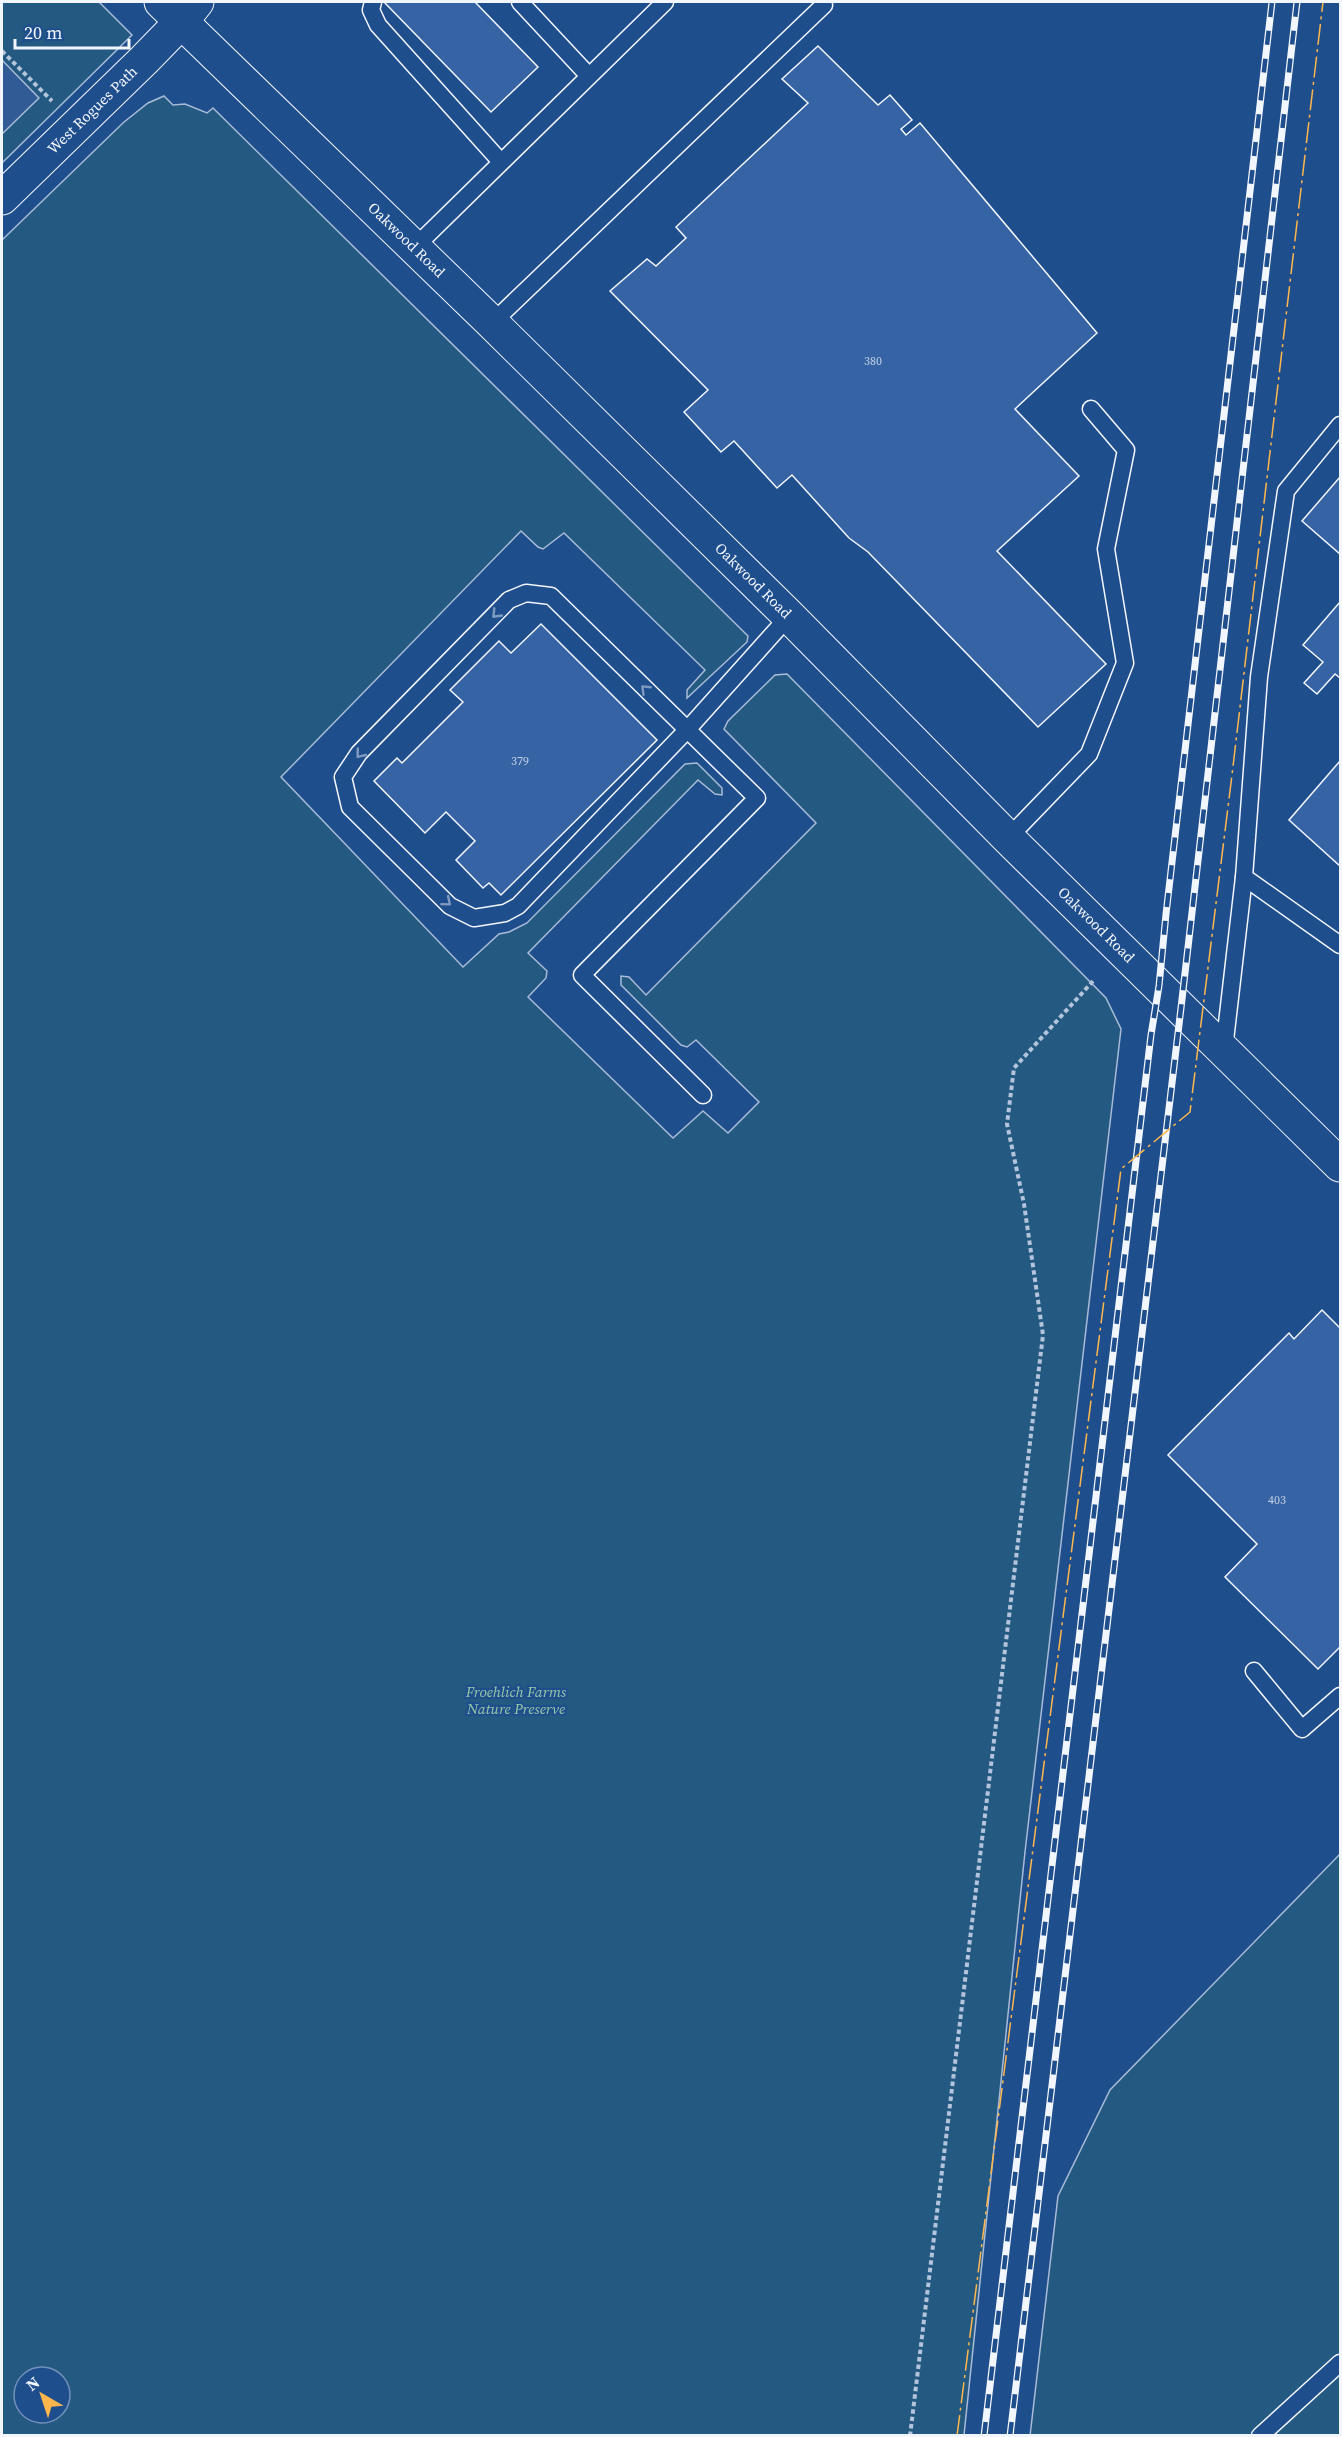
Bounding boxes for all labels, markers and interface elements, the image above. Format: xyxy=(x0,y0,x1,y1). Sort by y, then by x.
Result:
scale bar xyxy=(15,12,129,50)
text: 20 m xyxy=(24,20,62,45)
street label: West Rogues Path xyxy=(42,61,142,159)
street label: Oakwood Road xyxy=(364,197,450,282)
house number: 380 xyxy=(864,353,882,369)
street label: Oakwood Road xyxy=(711,538,797,623)
one-way arrow xyxy=(492,606,503,617)
one-way arrow xyxy=(642,685,652,696)
one-way arrow xyxy=(357,747,368,758)
house number: 379 xyxy=(511,753,529,769)
street label: Oakwood Road xyxy=(1054,882,1140,968)
one-way arrow xyxy=(440,895,451,906)
house number: 403 xyxy=(1268,1492,1286,1508)
park label: Froehlich Farms Nature Preserve xyxy=(465,1681,567,1719)
north arrow xyxy=(12,2365,72,2425)
text: N xyxy=(21,2371,44,2396)

